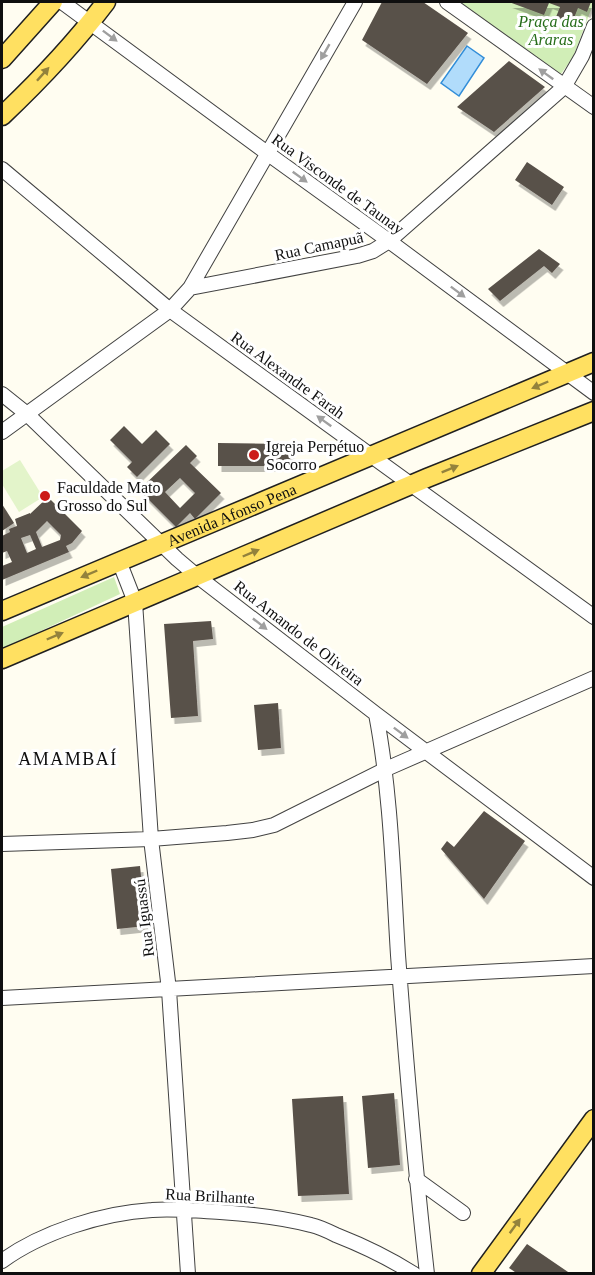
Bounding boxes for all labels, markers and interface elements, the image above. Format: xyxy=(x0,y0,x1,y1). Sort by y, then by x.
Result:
park label: Praça das Araras xyxy=(517,13,584,48)
one-way arrow xyxy=(102,29,117,41)
one-way arrow xyxy=(320,44,331,60)
one-way arrow xyxy=(36,67,50,82)
one-way arrow xyxy=(538,68,553,80)
street label: Rua Visconde de Taunay xyxy=(268,131,407,238)
one-way arrow xyxy=(292,171,308,183)
street label: Rua Camapuã xyxy=(273,228,365,265)
one-way arrow xyxy=(449,286,465,298)
street label: Rua Alexandre Farah xyxy=(228,328,348,422)
one-way arrow xyxy=(530,380,548,390)
one-way arrow xyxy=(316,415,332,427)
place label: Igreja Perpétuo Socorro xyxy=(266,438,364,473)
marker: Igreja Perpétuo Socorro xyxy=(247,448,261,462)
one-way arrow xyxy=(442,464,460,474)
place label: Faculdade Mato Grosso do Sul xyxy=(57,479,161,514)
street label: Avenida Afonso Pena xyxy=(164,480,299,549)
marker: Faculdade Mato Grosso do Sul xyxy=(38,489,52,503)
one-way arrow xyxy=(243,548,261,558)
one-way arrow xyxy=(80,570,98,579)
street label: Rua Amando de Oliveira xyxy=(231,577,367,689)
one-way arrow xyxy=(253,618,268,630)
one-way arrow xyxy=(47,631,65,641)
one-way arrow xyxy=(392,727,408,739)
district label: AMAMBAÍ xyxy=(18,748,118,769)
street label: Rua Iguassú xyxy=(131,878,158,958)
street label: Rua Brilhante xyxy=(165,1185,255,1207)
one-way arrow xyxy=(509,1219,521,1235)

